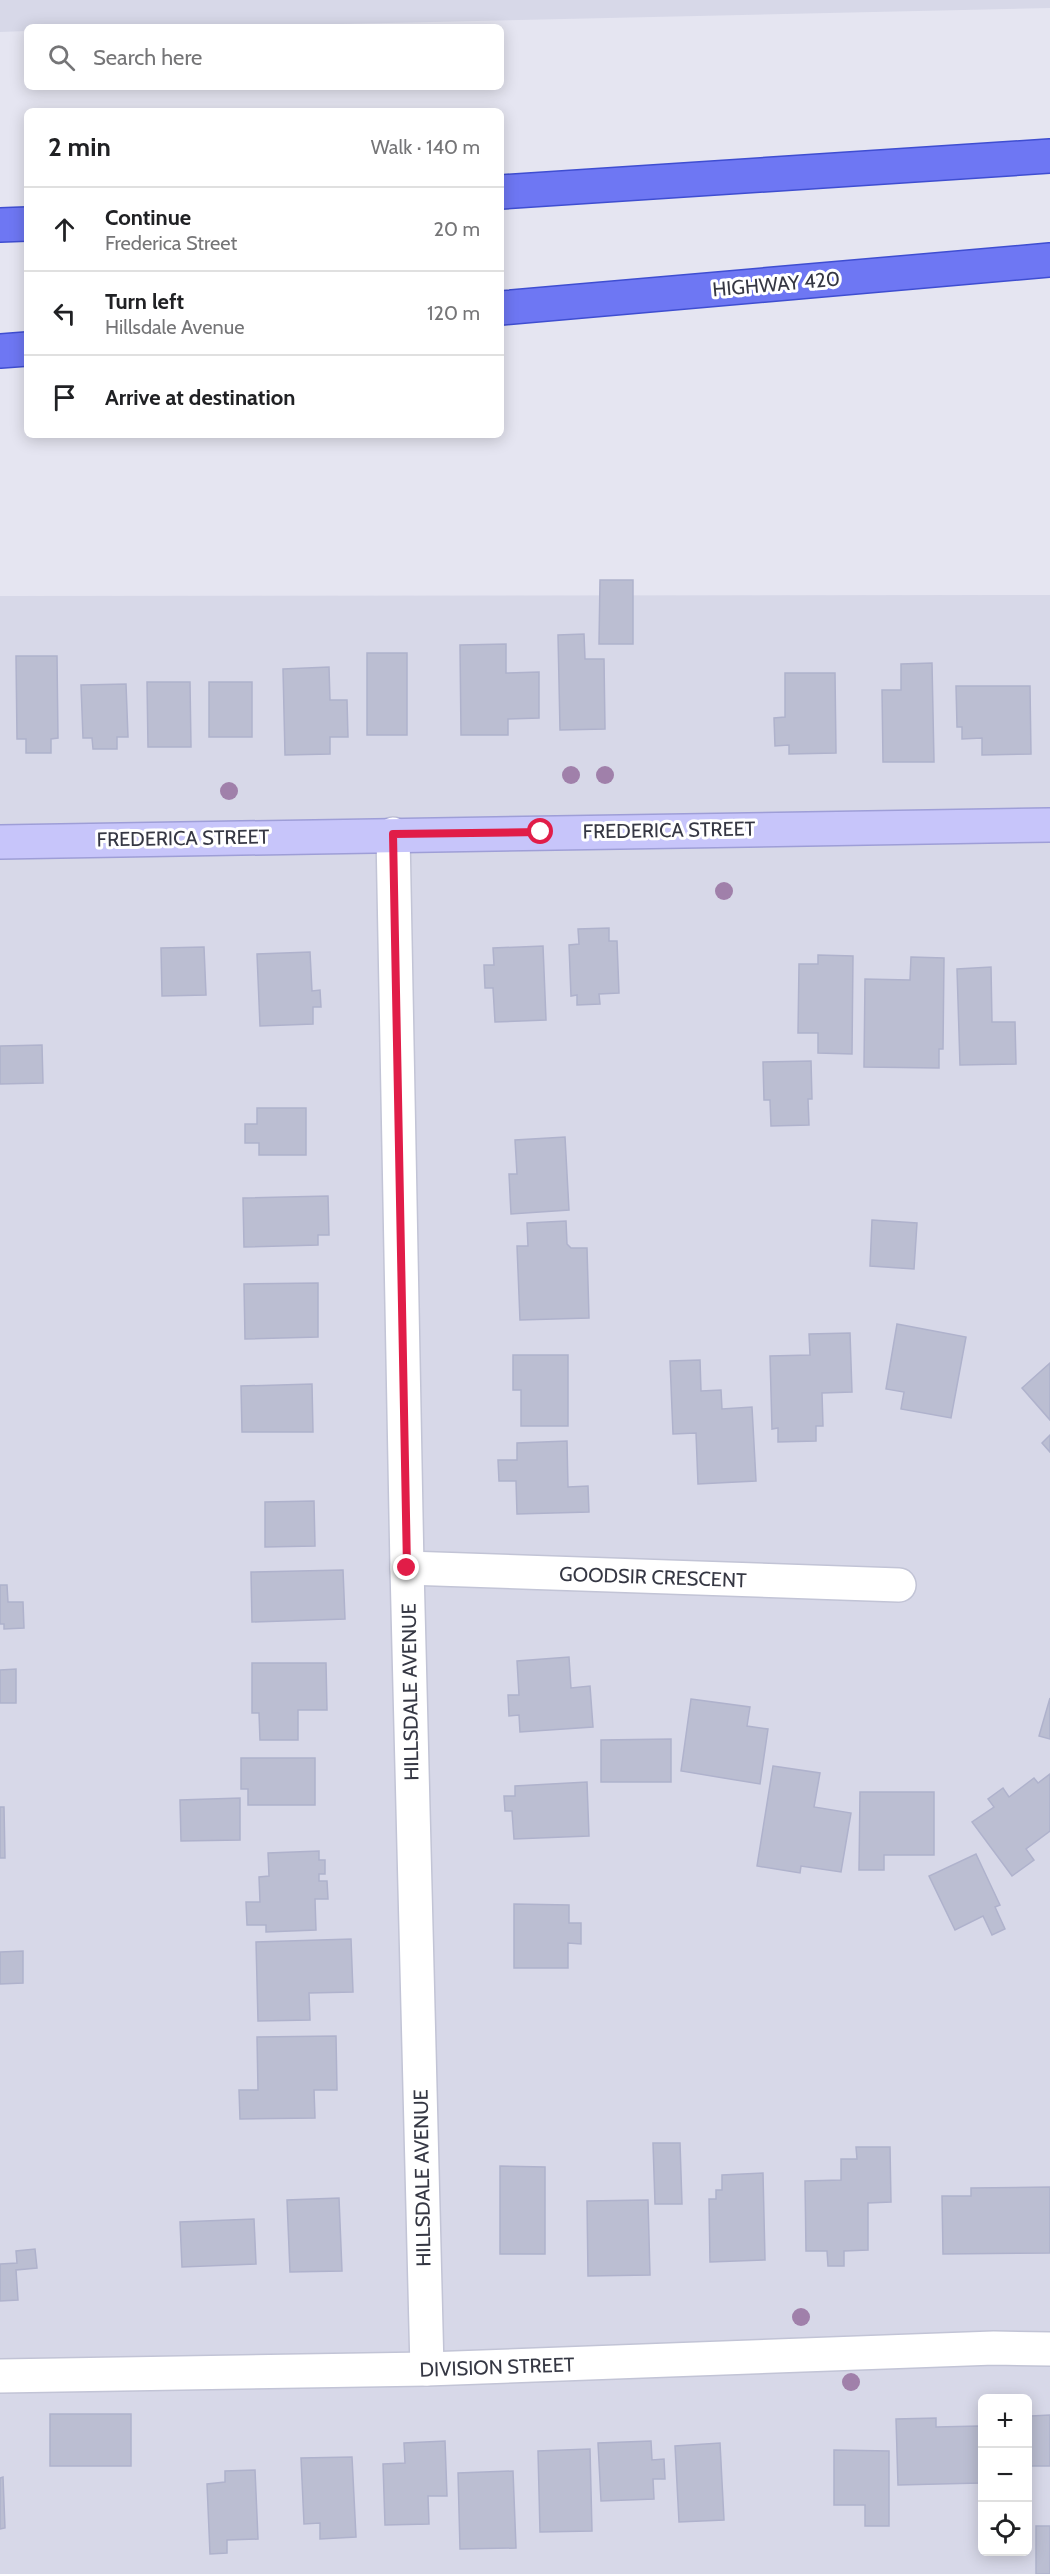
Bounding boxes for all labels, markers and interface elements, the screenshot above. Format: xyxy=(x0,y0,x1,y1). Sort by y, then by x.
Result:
search box xyxy=(24,24,504,90)
icon: search xyxy=(45,41,78,74)
text: Search here xyxy=(93,44,202,71)
text: 2 min xyxy=(48,131,111,163)
text: Walk · 140 m xyxy=(371,135,480,159)
text: Continue xyxy=(105,204,191,231)
icon: ahead xyxy=(48,213,81,246)
text: 20 m xyxy=(434,217,480,241)
text: Frederica Street xyxy=(105,231,237,255)
street label: HIGHWAY 420 xyxy=(711,266,841,302)
text: Turn left xyxy=(105,288,184,315)
icon: left xyxy=(48,297,81,330)
text: 120 m xyxy=(427,301,480,325)
text: Hillsdale Avenue xyxy=(105,315,244,339)
icon: arrive xyxy=(48,381,81,414)
text: Arrive at destination xyxy=(105,384,295,411)
street label: FREDERICA STREET xyxy=(582,816,756,844)
route start xyxy=(527,818,553,844)
street label: FREDERICA STREET xyxy=(96,824,270,852)
route end xyxy=(393,1554,419,1580)
street label: GOODSIR CRESCENT xyxy=(559,1562,747,1592)
street label: HILLSDALE AVENUE xyxy=(396,1603,424,1781)
street label: HILLSDALE AVENUE xyxy=(408,2089,436,2267)
street label: DIVISION STREET xyxy=(419,2352,575,2382)
map controls xyxy=(978,2394,1032,2556)
button: + xyxy=(978,2394,1032,2448)
button: − xyxy=(978,2448,1032,2502)
button: locate xyxy=(978,2502,1032,2556)

